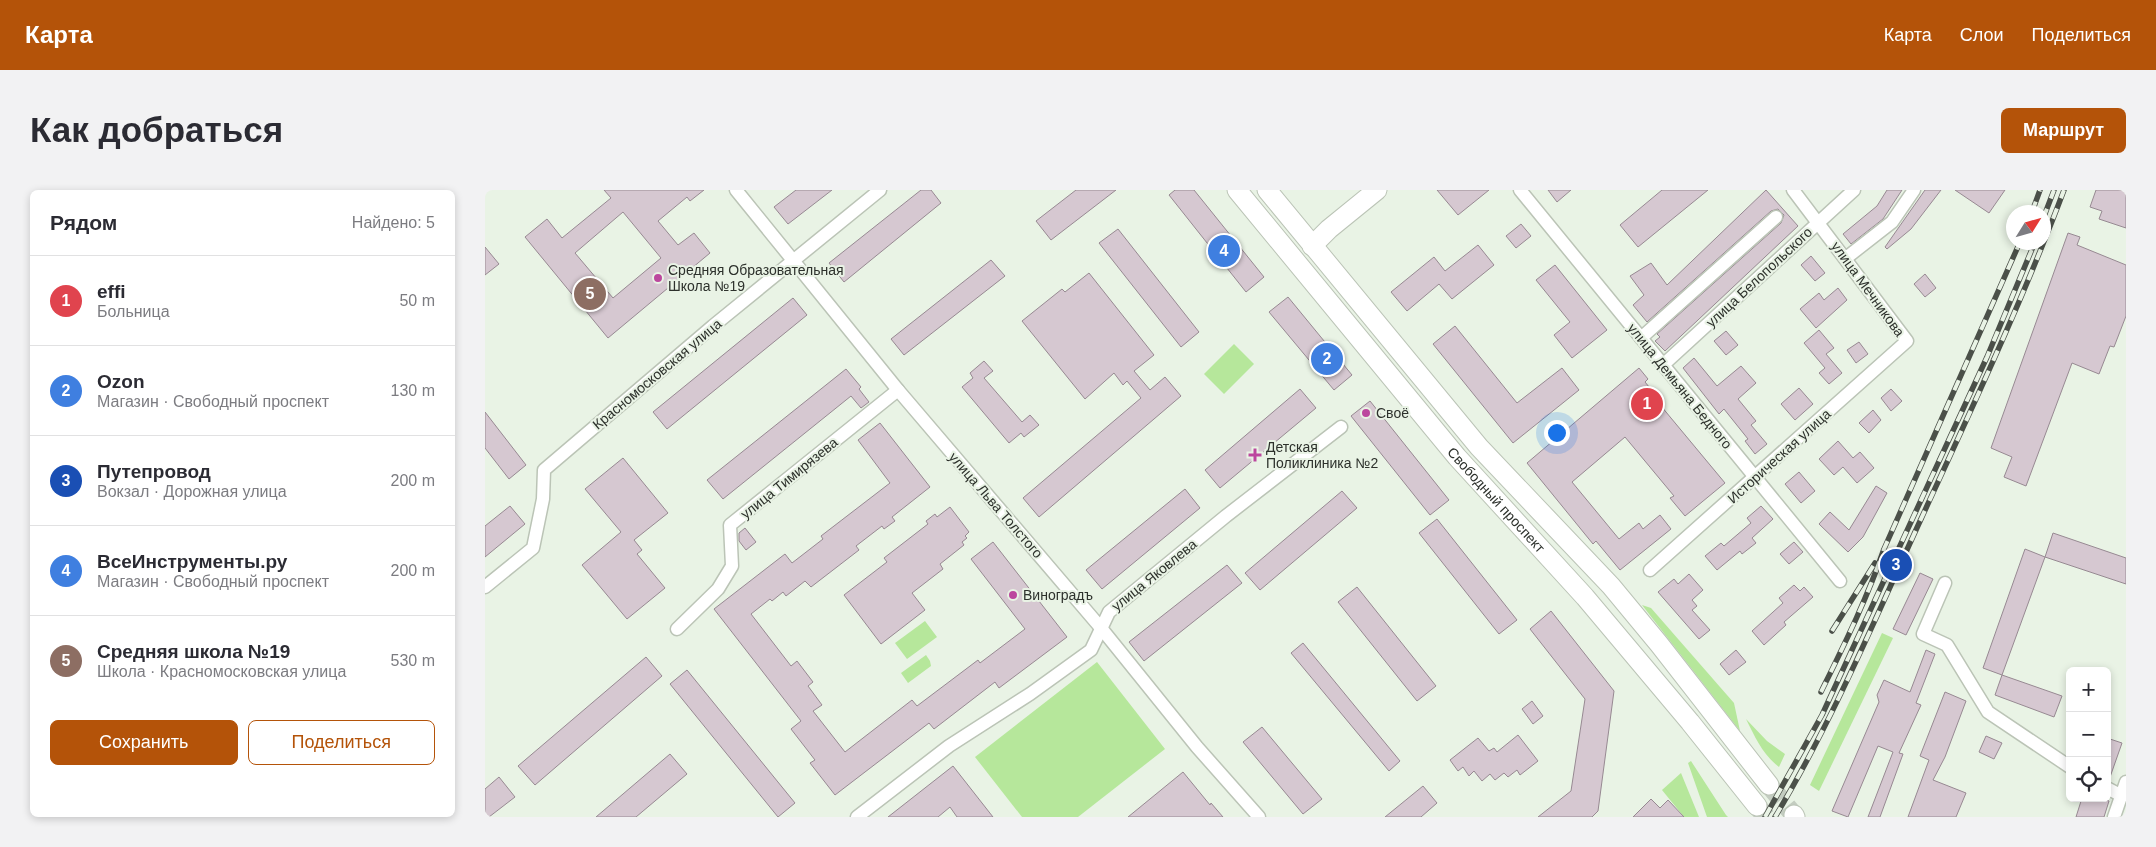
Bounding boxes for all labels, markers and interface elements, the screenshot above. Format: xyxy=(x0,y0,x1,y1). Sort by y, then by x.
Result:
text: Карта xyxy=(25,21,93,48)
text: Карта xyxy=(1884,25,1932,45)
text: Слои xyxy=(1960,25,2004,45)
text: Поделиться xyxy=(2032,25,2131,45)
button: Маршрут xyxy=(2001,108,2126,153)
text: Как добраться xyxy=(30,110,283,149)
north arrow xyxy=(2006,205,2051,250)
text: Рядом xyxy=(50,211,117,234)
text: Найдено: 5 xyxy=(352,214,435,231)
street label: улица Белопольского xyxy=(1703,224,1815,330)
pin: 4 xyxy=(1208,232,1240,270)
street label: улица Мечникова xyxy=(1828,238,1908,340)
place label: Средняя Образовательная Школа №19 xyxy=(668,262,844,294)
marker: Средняя Образовательная Школа №19 xyxy=(652,272,664,284)
pin: 5 xyxy=(574,275,606,313)
text: effi xyxy=(97,281,126,302)
text: 1 xyxy=(62,292,70,309)
text: 50 m xyxy=(399,292,435,309)
text: Больница xyxy=(97,303,170,320)
street label: Красномосковская улица xyxy=(589,315,725,433)
street label: улица Демьяна Бедного xyxy=(1625,320,1736,452)
pin: 2 xyxy=(1311,340,1343,378)
text: Ozon xyxy=(97,371,145,392)
text: 2 xyxy=(62,382,70,399)
text: 130 m xyxy=(391,382,435,399)
pin: 1 xyxy=(1631,385,1663,423)
text: Магазин · Свободный проспект xyxy=(97,393,329,410)
place label: Своё xyxy=(1376,405,1409,421)
street label: Историческая улица xyxy=(1724,405,1834,506)
marker: Своё xyxy=(1360,407,1372,419)
your location xyxy=(1544,420,1570,446)
street label: улица Тимирязева xyxy=(737,434,841,522)
place label: Детская Поликлиника №2 xyxy=(1266,439,1378,471)
street label: Свободный проспект xyxy=(1444,444,1549,556)
marker: Детская Поликлиника №2 xyxy=(1248,448,1262,462)
street label: улица Льва Толстого xyxy=(946,449,1046,561)
text: Путепровод xyxy=(97,461,211,482)
text: 3 xyxy=(62,472,70,489)
text: 200 m xyxy=(391,472,435,489)
text: Вокзал · Дорожная улица xyxy=(97,483,287,500)
street label: улица Яковлева xyxy=(1108,536,1200,614)
pin: 3 xyxy=(1880,546,1912,584)
text: ВсеИнструменты.ру xyxy=(97,551,287,572)
text: 4 xyxy=(62,562,70,579)
text: 200 m xyxy=(391,562,435,579)
text: Магазин · Свободный проспект xyxy=(97,573,329,590)
place label: Виноградъ xyxy=(1023,587,1093,603)
marker: Виноградъ xyxy=(1007,589,1019,601)
text: Средняя школа №19 xyxy=(97,641,290,662)
text: 5 xyxy=(62,652,70,669)
text: 530 m xyxy=(391,652,435,669)
text: Школа · Красномосковская улица xyxy=(97,663,346,680)
map controls xyxy=(2066,667,2111,802)
button: + xyxy=(2066,667,2111,712)
button: − xyxy=(2066,712,2111,757)
button: Сохранить xyxy=(50,720,238,765)
button: Поделиться xyxy=(248,720,435,765)
button: locate xyxy=(2066,757,2111,802)

